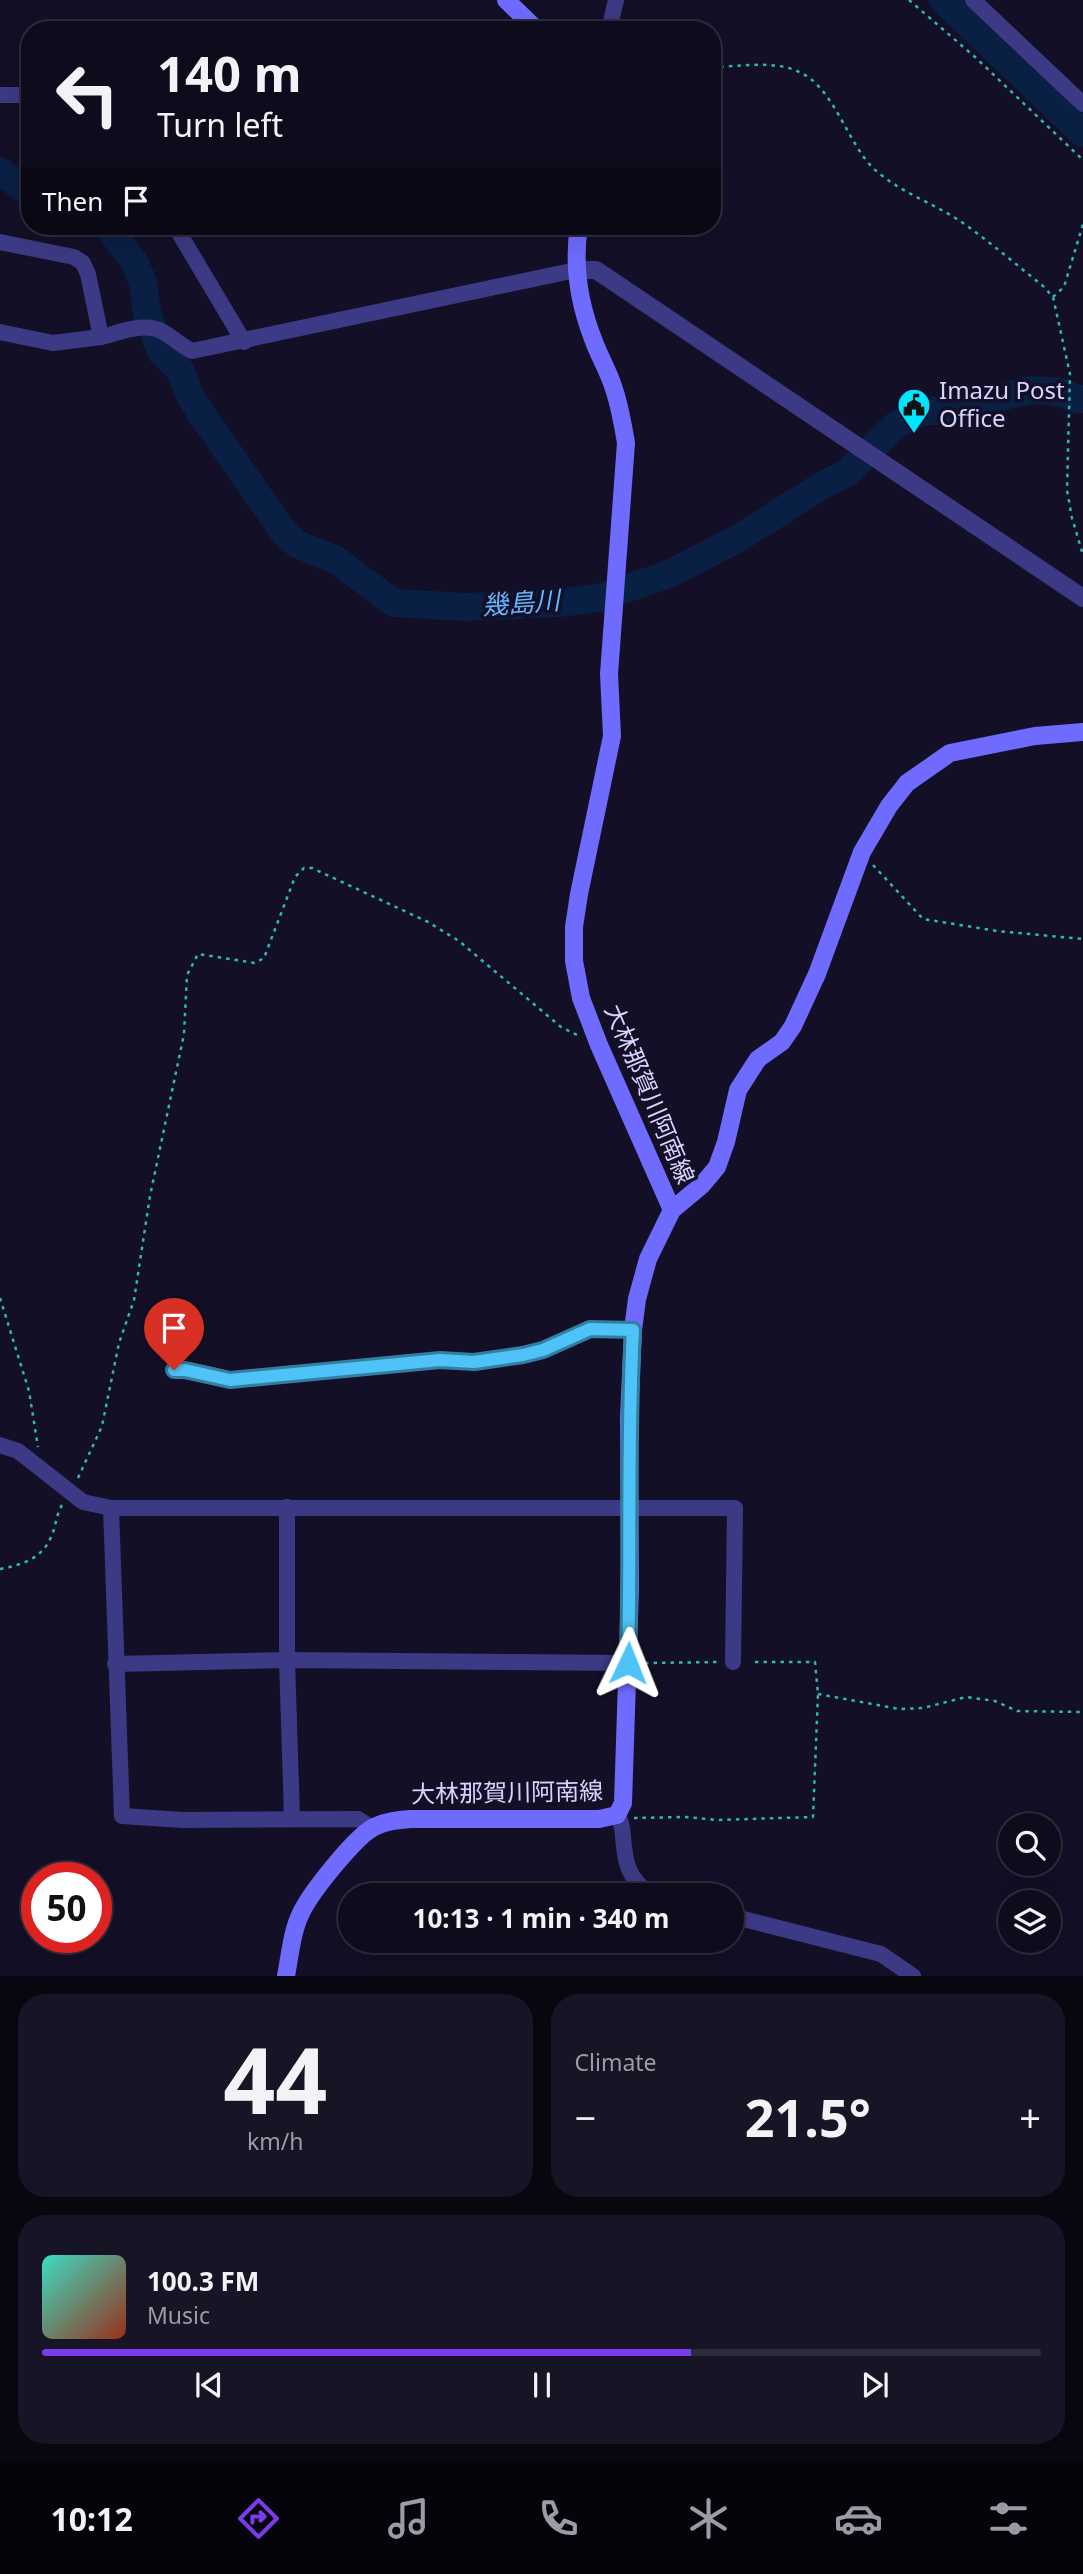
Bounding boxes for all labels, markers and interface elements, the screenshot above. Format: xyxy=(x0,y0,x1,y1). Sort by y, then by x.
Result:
text: 140 m xyxy=(157,40,302,106)
icon: left xyxy=(42,49,133,140)
text: Turn left xyxy=(157,103,283,146)
icon: arrive xyxy=(117,182,155,220)
text: Then xyxy=(42,183,103,219)
place label: Imazu Post Office xyxy=(939,373,1065,434)
public building icon: Imazu Post Office xyxy=(895,386,933,435)
water label: 幾島川 xyxy=(481,581,564,623)
street label: 大林那賀川阿南線 xyxy=(598,999,703,1188)
pin xyxy=(144,1298,204,1370)
icon: arrive xyxy=(155,1309,193,1347)
position arrow xyxy=(591,1626,665,1700)
street label: 大林那賀川阿南線 xyxy=(411,1773,603,1810)
map controls xyxy=(998,1813,1061,1953)
button: search xyxy=(998,1813,1061,1876)
speed limit sign: 50 xyxy=(21,1862,112,1953)
button: layers xyxy=(998,1890,1061,1953)
text: 10:13 · 1 min · 340 m xyxy=(413,1900,669,1936)
text: 44 xyxy=(223,2017,327,2141)
text: Climate xyxy=(575,2046,657,2078)
text: 21.5° xyxy=(745,2081,871,2152)
text: − xyxy=(575,2091,596,2143)
text: + xyxy=(1019,2091,1041,2143)
text: km/h xyxy=(247,2125,304,2157)
text: 100.3 FM xyxy=(147,2263,259,2299)
text: Music xyxy=(147,2299,210,2331)
icon: previous xyxy=(190,2366,228,2404)
icon: pause xyxy=(523,2366,561,2404)
icon: next xyxy=(856,2366,894,2404)
icon: directions xyxy=(234,2494,283,2543)
icon: music xyxy=(384,2494,433,2543)
icon: phone xyxy=(534,2494,583,2543)
icon: climate xyxy=(684,2494,733,2543)
icon: car xyxy=(834,2494,883,2543)
icon: filters xyxy=(984,2494,1033,2543)
text: 10:12 xyxy=(50,2497,133,2540)

